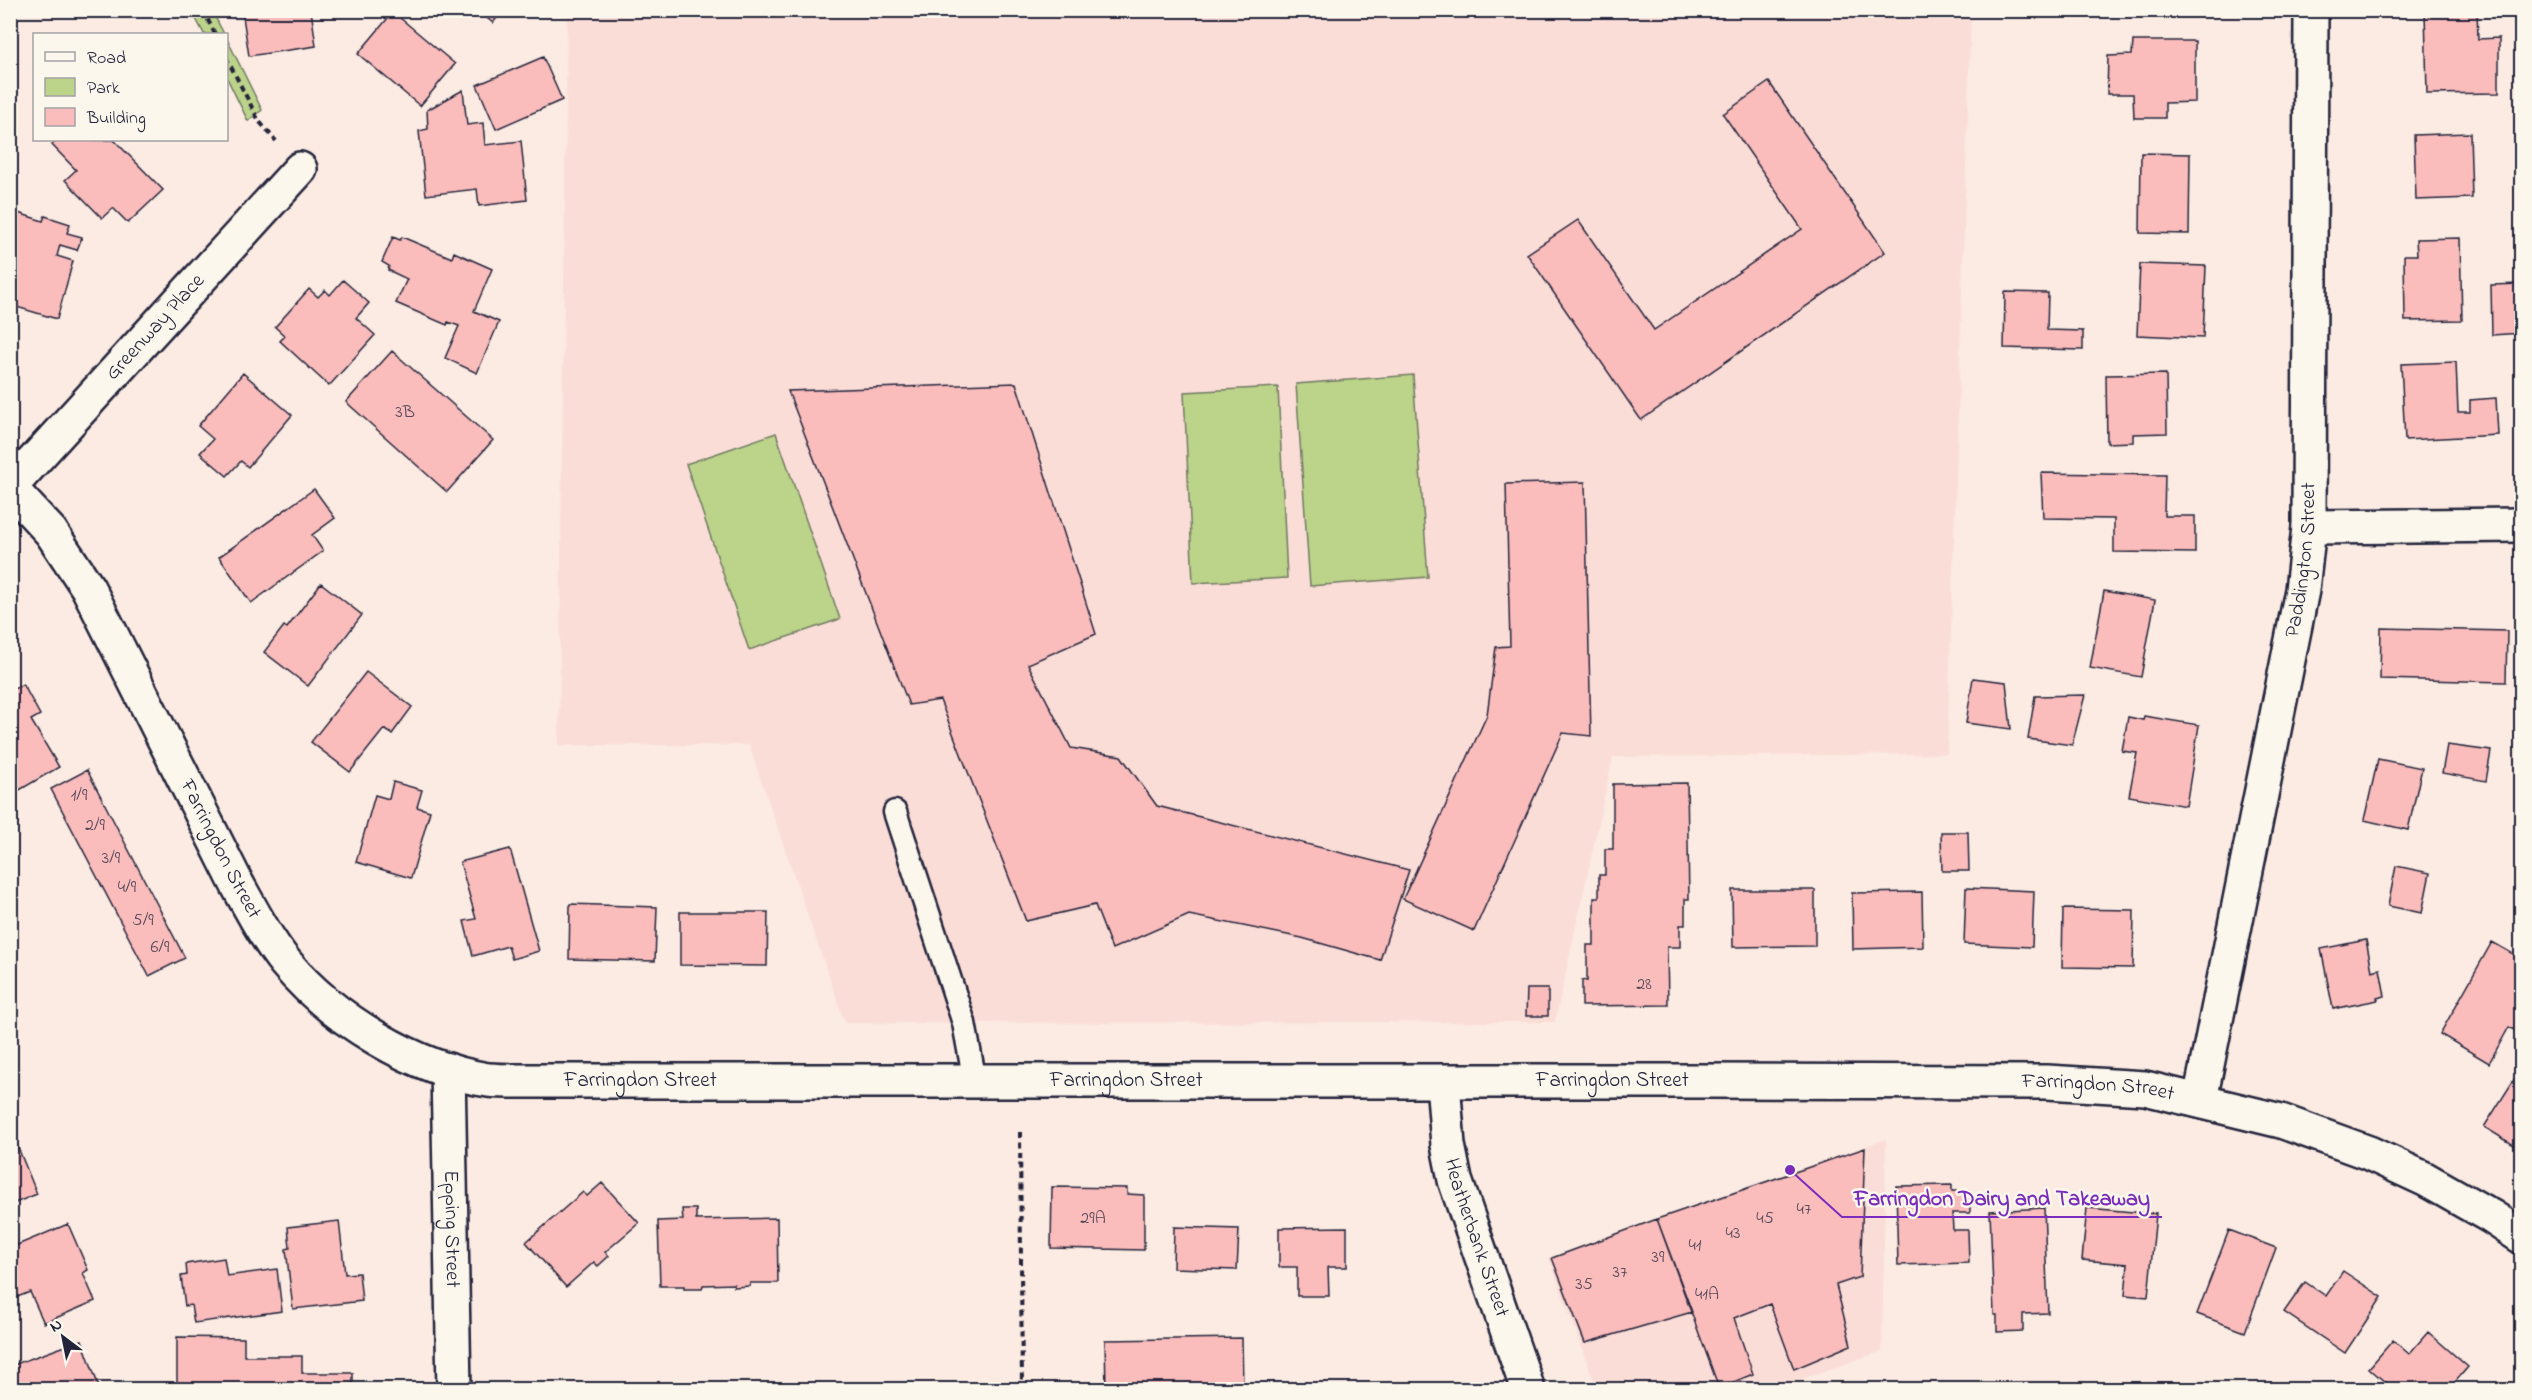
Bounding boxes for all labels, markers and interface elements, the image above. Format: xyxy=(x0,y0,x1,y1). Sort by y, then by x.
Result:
legend xyxy=(33,33,228,141)
text: Road xyxy=(87,46,126,72)
text: Park xyxy=(87,76,120,102)
text: Building xyxy=(86,106,146,133)
street label: Greenway Place xyxy=(99,267,213,388)
house number: 3B xyxy=(395,400,415,426)
street label: Paddington Street xyxy=(2278,482,2324,640)
street label: Farringdon Street xyxy=(171,774,268,924)
house number: 1/9 xyxy=(71,783,88,809)
house number: 2/9 xyxy=(85,813,106,839)
house number: 3/9 xyxy=(102,846,121,872)
house number: 4/9 xyxy=(118,875,137,901)
house number: 5/9 xyxy=(132,908,154,934)
house number: 6/9 xyxy=(151,935,170,961)
house number: 28 xyxy=(1636,972,1652,998)
street label: Farringdon Street xyxy=(563,1066,717,1098)
street label: Farringdon Street xyxy=(1049,1066,1203,1098)
street label: Farringdon Street xyxy=(1535,1066,1689,1098)
street label: Farringdon Street xyxy=(2021,1067,2177,1110)
street label: Heatherbank Street xyxy=(1436,1156,1517,1321)
street label: Epping Street xyxy=(434,1170,467,1288)
callout: Farringdon Dairy and Takeaway xyxy=(1842,1177,2162,1217)
text: Farringdon Dairy and Takeaway xyxy=(1853,1184,2150,1217)
house number: 47 xyxy=(1797,1197,1812,1223)
house number: 29A xyxy=(1080,1206,1106,1232)
house number: 45 xyxy=(1756,1206,1774,1232)
house number: 43 xyxy=(1726,1221,1740,1247)
house number: 41 xyxy=(1688,1233,1702,1259)
house number: 39 xyxy=(1652,1245,1665,1271)
house number: 37 xyxy=(1613,1260,1628,1286)
house number: 35 xyxy=(1575,1272,1593,1298)
house number: 41A xyxy=(1695,1282,1719,1308)
north arrow xyxy=(33,1307,93,1367)
text: N xyxy=(45,1313,67,1339)

